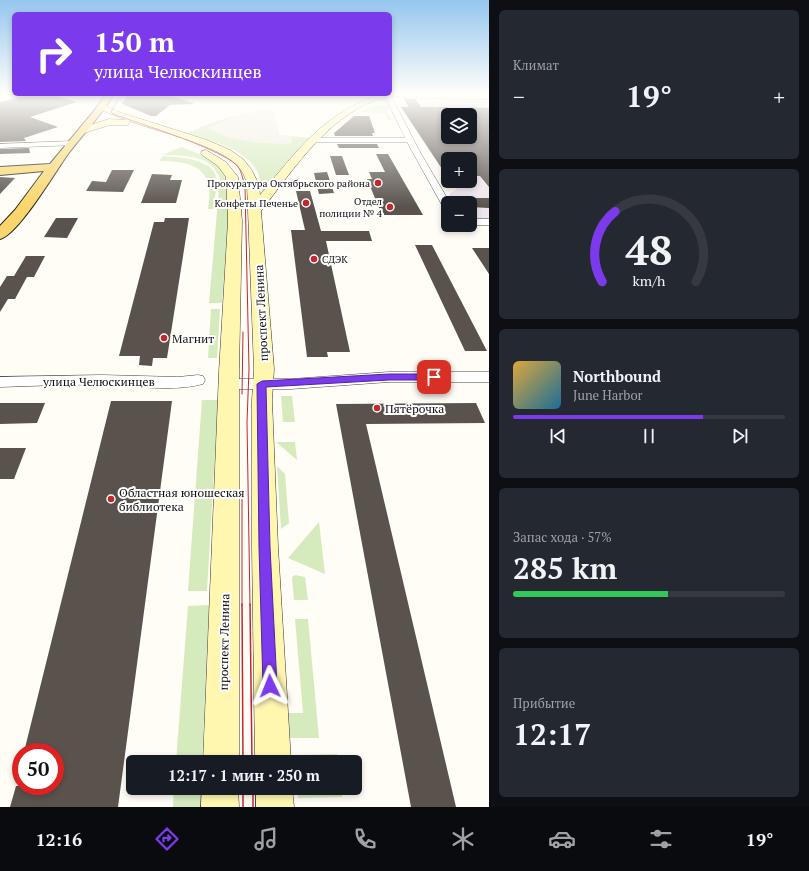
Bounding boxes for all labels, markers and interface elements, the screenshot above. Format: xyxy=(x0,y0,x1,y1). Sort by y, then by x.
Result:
text: 150 m xyxy=(94,23,175,60)
icon: right xyxy=(28,28,80,80)
text: Климат xyxy=(513,56,559,74)
text: улица Челюскинцев xyxy=(94,59,262,83)
text: 19° xyxy=(626,76,672,116)
text: − xyxy=(513,82,525,111)
text: + xyxy=(773,82,785,111)
map controls xyxy=(441,108,477,232)
button: layers xyxy=(441,108,477,144)
button: + xyxy=(441,152,477,188)
place label: Прокуратура Октябрьского района xyxy=(207,177,370,190)
marker: Прокуратура Октябрьского района xyxy=(373,178,383,188)
place label: Отдел полиции № 4 xyxy=(319,195,383,220)
button: − xyxy=(441,196,477,232)
place label: Конфеты Печенье xyxy=(214,197,298,210)
marker: Конфеты Печенье xyxy=(301,198,311,208)
marker: Отдел полиции № 4 xyxy=(385,202,395,212)
text: 48 xyxy=(625,222,673,277)
place label: СДЭК xyxy=(322,253,348,266)
marker: СДЭК xyxy=(309,254,319,264)
street label: проспект Ленина xyxy=(251,264,271,362)
text: km/h xyxy=(633,271,666,290)
place label: Магнит xyxy=(172,331,214,346)
marker: Магнит xyxy=(159,333,169,343)
pin xyxy=(417,360,451,394)
icon: arrive xyxy=(423,366,445,388)
text: Northbound xyxy=(573,366,661,386)
street label: улица Челюскинцев xyxy=(42,374,155,389)
text: June Harbor xyxy=(573,386,643,404)
place label: Пятёрочка xyxy=(385,401,444,416)
marker: Пятёрочка xyxy=(372,403,382,413)
icon: previous xyxy=(547,425,569,447)
icon: pause xyxy=(638,425,660,447)
icon: next xyxy=(729,425,751,447)
place label: Областная юношеская библиотека xyxy=(119,485,245,514)
marker: Областная юношеская библиотека xyxy=(106,494,116,504)
text: Запас хода · 57% xyxy=(513,528,612,546)
text: 285 km xyxy=(513,548,617,588)
street label: проспект Ленина xyxy=(216,594,232,690)
position arrow xyxy=(249,665,291,707)
text: Прибытие xyxy=(513,694,575,712)
text: 12:17 xyxy=(513,714,591,754)
speed limit sign: 50 xyxy=(12,743,64,795)
text: 12:17 · 1 мин · 250 m xyxy=(168,765,320,785)
icon: directions xyxy=(153,825,181,853)
icon: music xyxy=(252,825,280,853)
icon: phone xyxy=(351,825,379,853)
icon: climate xyxy=(449,825,477,853)
icon: car xyxy=(548,825,576,853)
icon: filters xyxy=(647,825,675,853)
text: 12:16 xyxy=(35,827,82,851)
text: 19° xyxy=(746,827,774,851)

